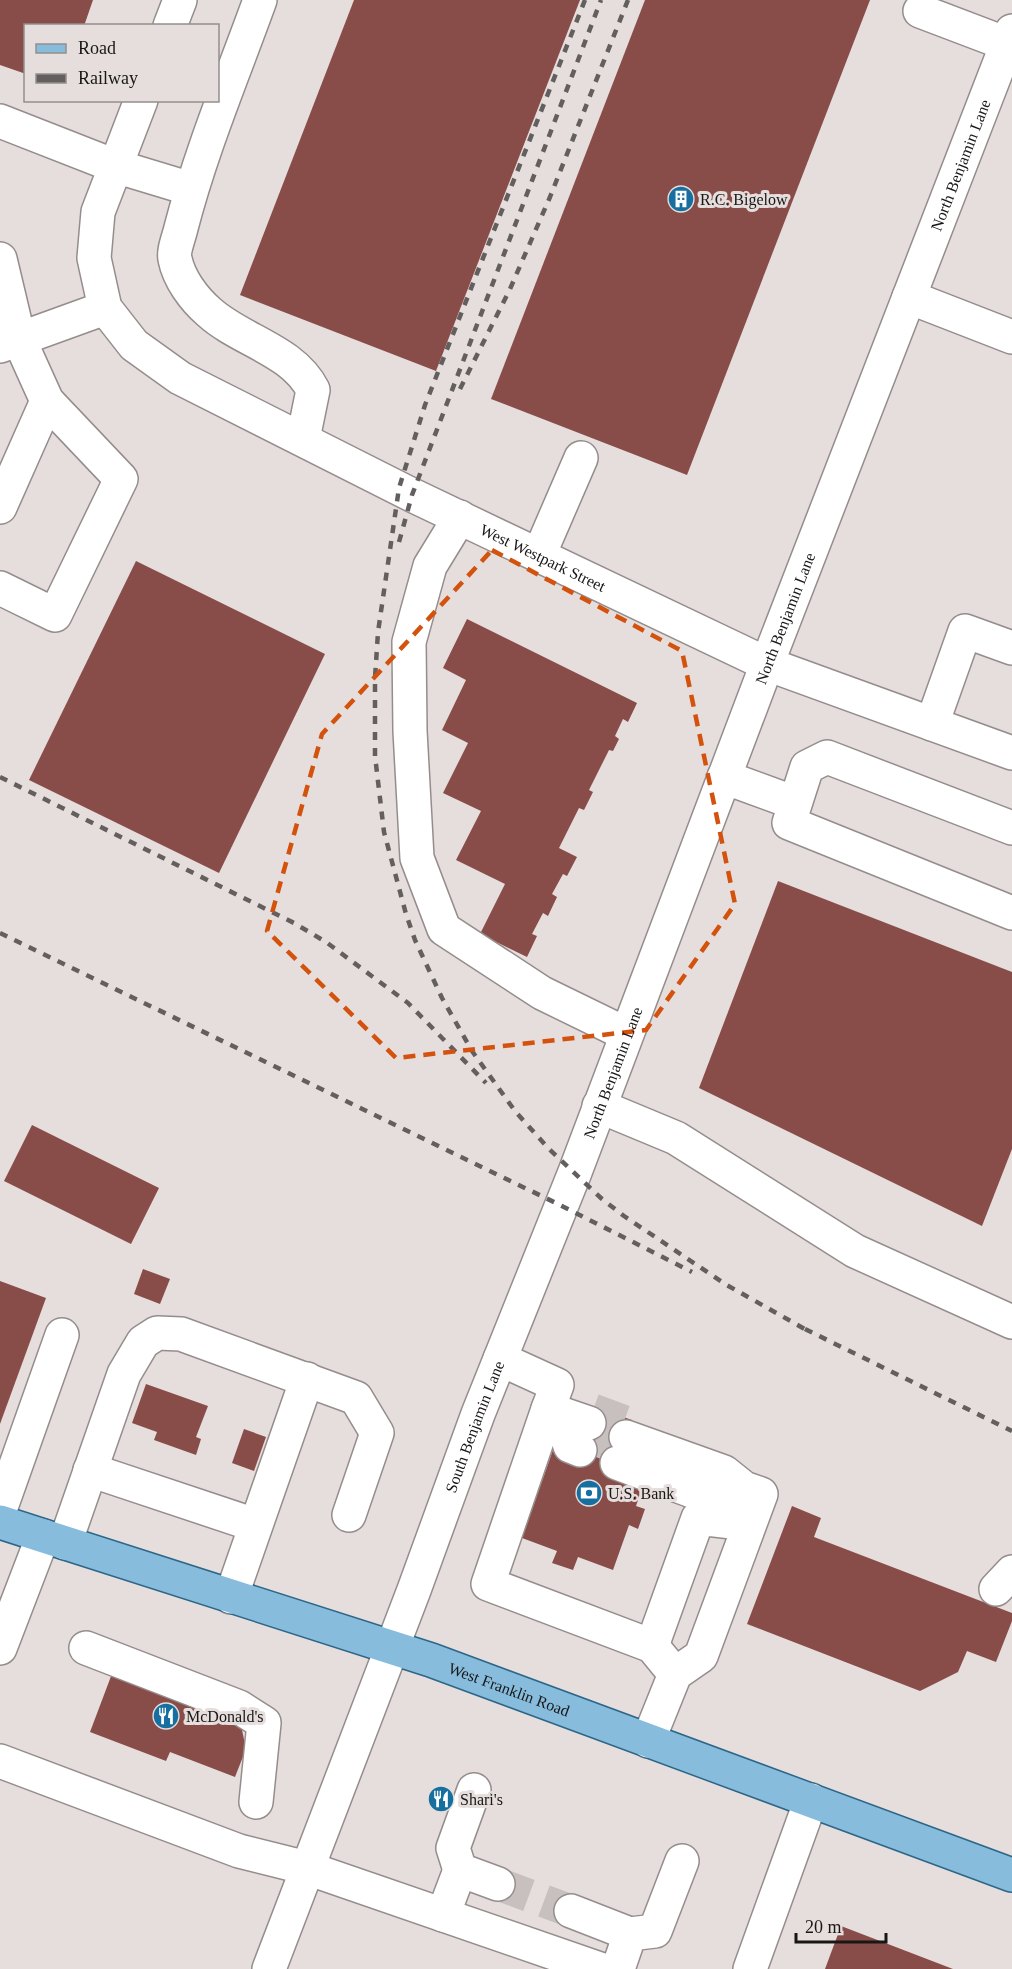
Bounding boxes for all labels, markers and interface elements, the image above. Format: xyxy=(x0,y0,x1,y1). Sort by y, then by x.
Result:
legend xyxy=(24,24,219,102)
text: Road xyxy=(78,38,116,58)
text: Railway xyxy=(78,68,138,88)
street label: North Benjamin Lane xyxy=(927,97,993,233)
building icon: R.C. Bigelow xyxy=(666,184,696,214)
place label: R.C. Bigelow xyxy=(700,191,788,209)
street label: West Westpark Street xyxy=(478,520,609,595)
street label: North Benjamin Lane xyxy=(752,550,818,686)
street label: North Benjamin Lane xyxy=(580,1004,645,1141)
street label: South Benjamin Lane xyxy=(442,1358,507,1495)
bank icon: U.S. Bank xyxy=(574,1478,604,1508)
place label: U.S. Bank xyxy=(608,1485,674,1502)
street label: West Franklin Road xyxy=(446,1659,572,1719)
restaurant icon: McDonald's xyxy=(151,1701,181,1731)
place label: McDonald's xyxy=(186,1708,264,1725)
restaurant icon: Shari's xyxy=(426,1784,456,1814)
place label: Shari's xyxy=(460,1791,503,1808)
scale bar xyxy=(796,1906,886,1944)
text: 20 m xyxy=(805,1917,842,1937)

